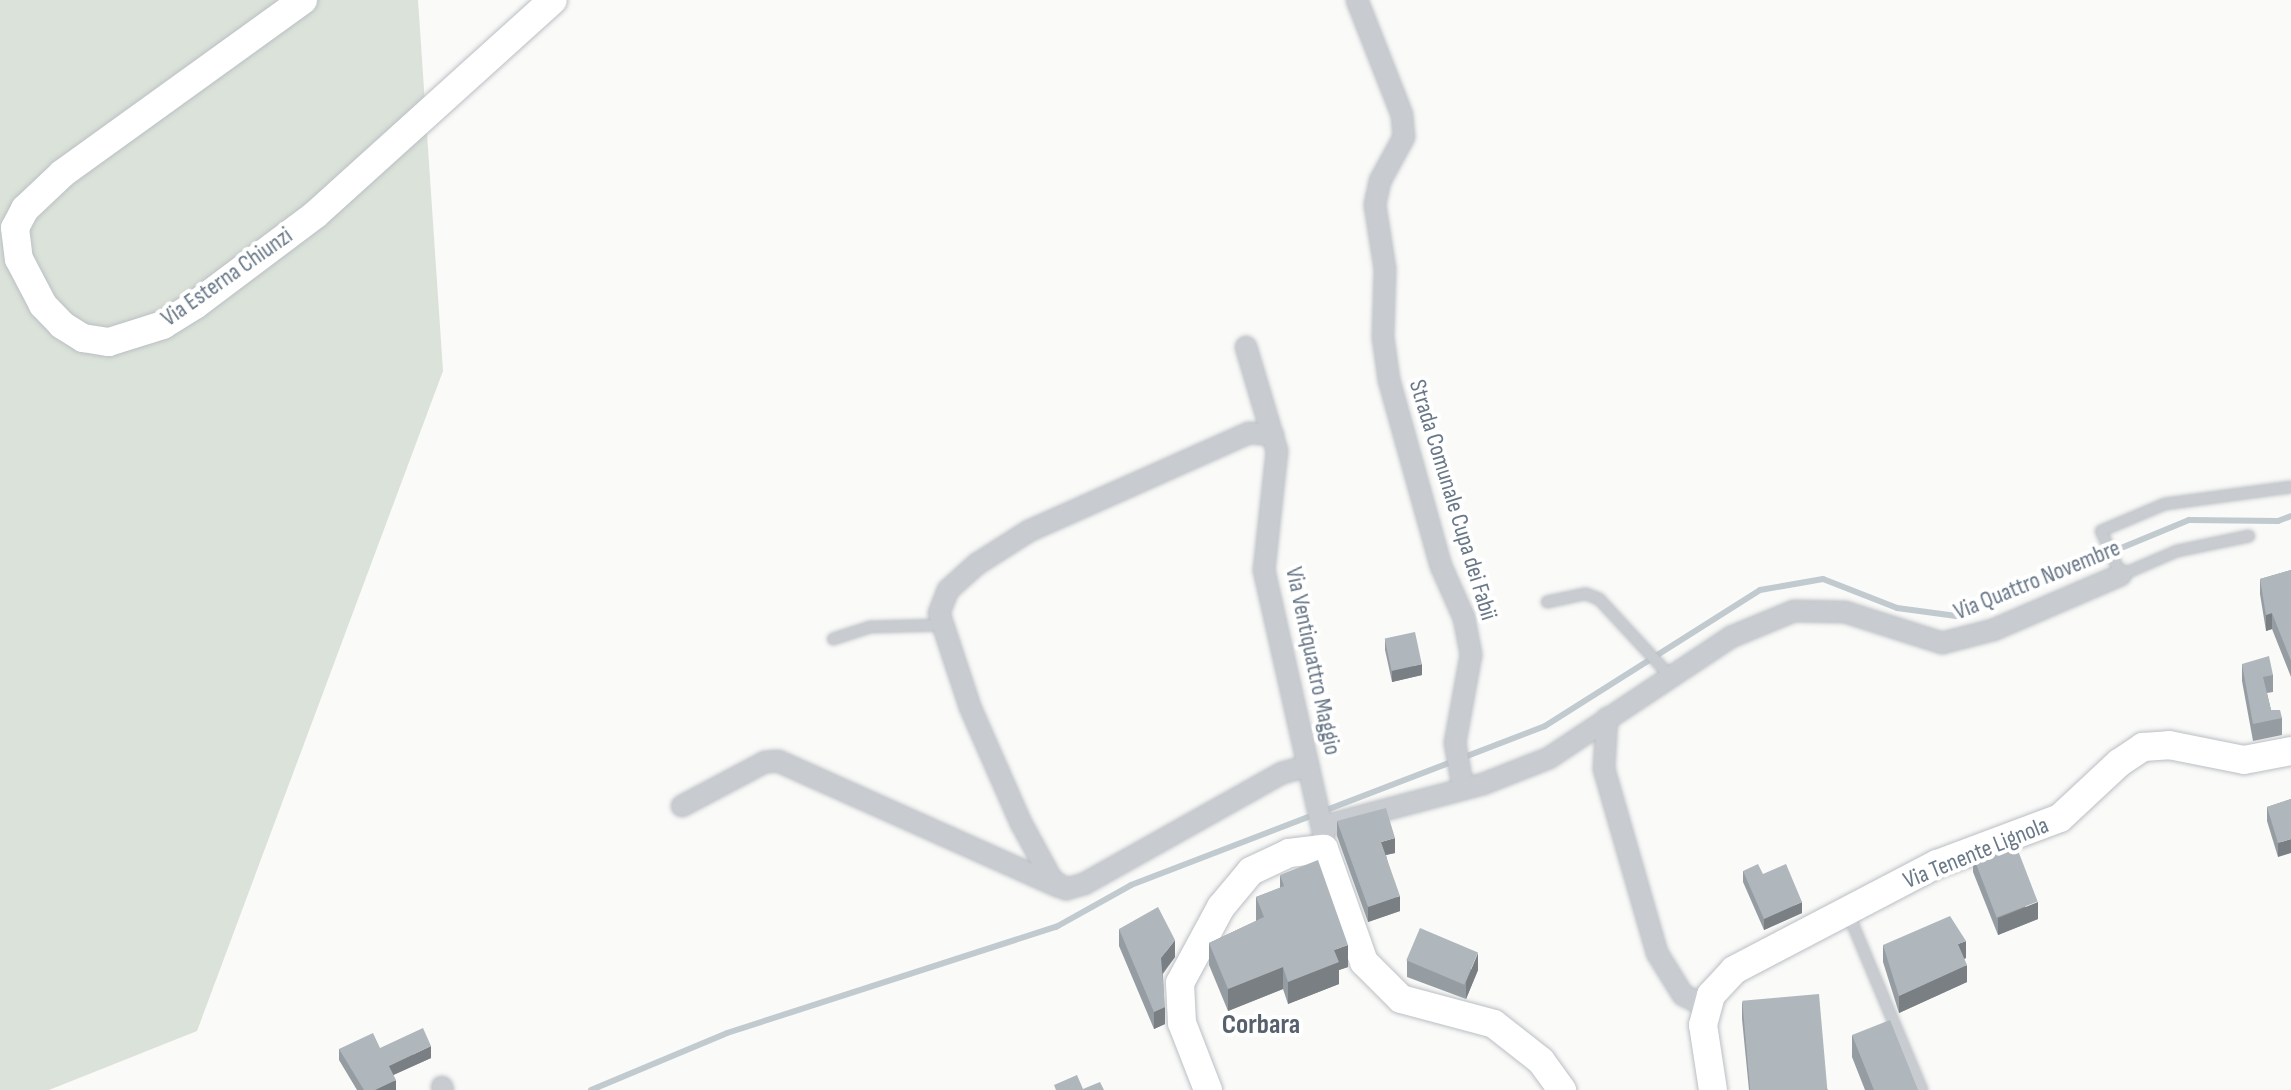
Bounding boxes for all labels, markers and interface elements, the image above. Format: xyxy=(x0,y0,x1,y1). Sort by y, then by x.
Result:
street label: Via Esterna Chiunzi xyxy=(156,221,298,333)
street label: Strada Comunale Cupa dei Fabii xyxy=(1403,376,1503,624)
street label: Via Quattro Novembre xyxy=(1950,534,2124,626)
street label: Via Ventiquattro Maggio xyxy=(1279,564,1347,758)
street label: Via Tenente Lignola xyxy=(1899,811,2053,895)
district label: Corbara xyxy=(1222,1008,1300,1042)

